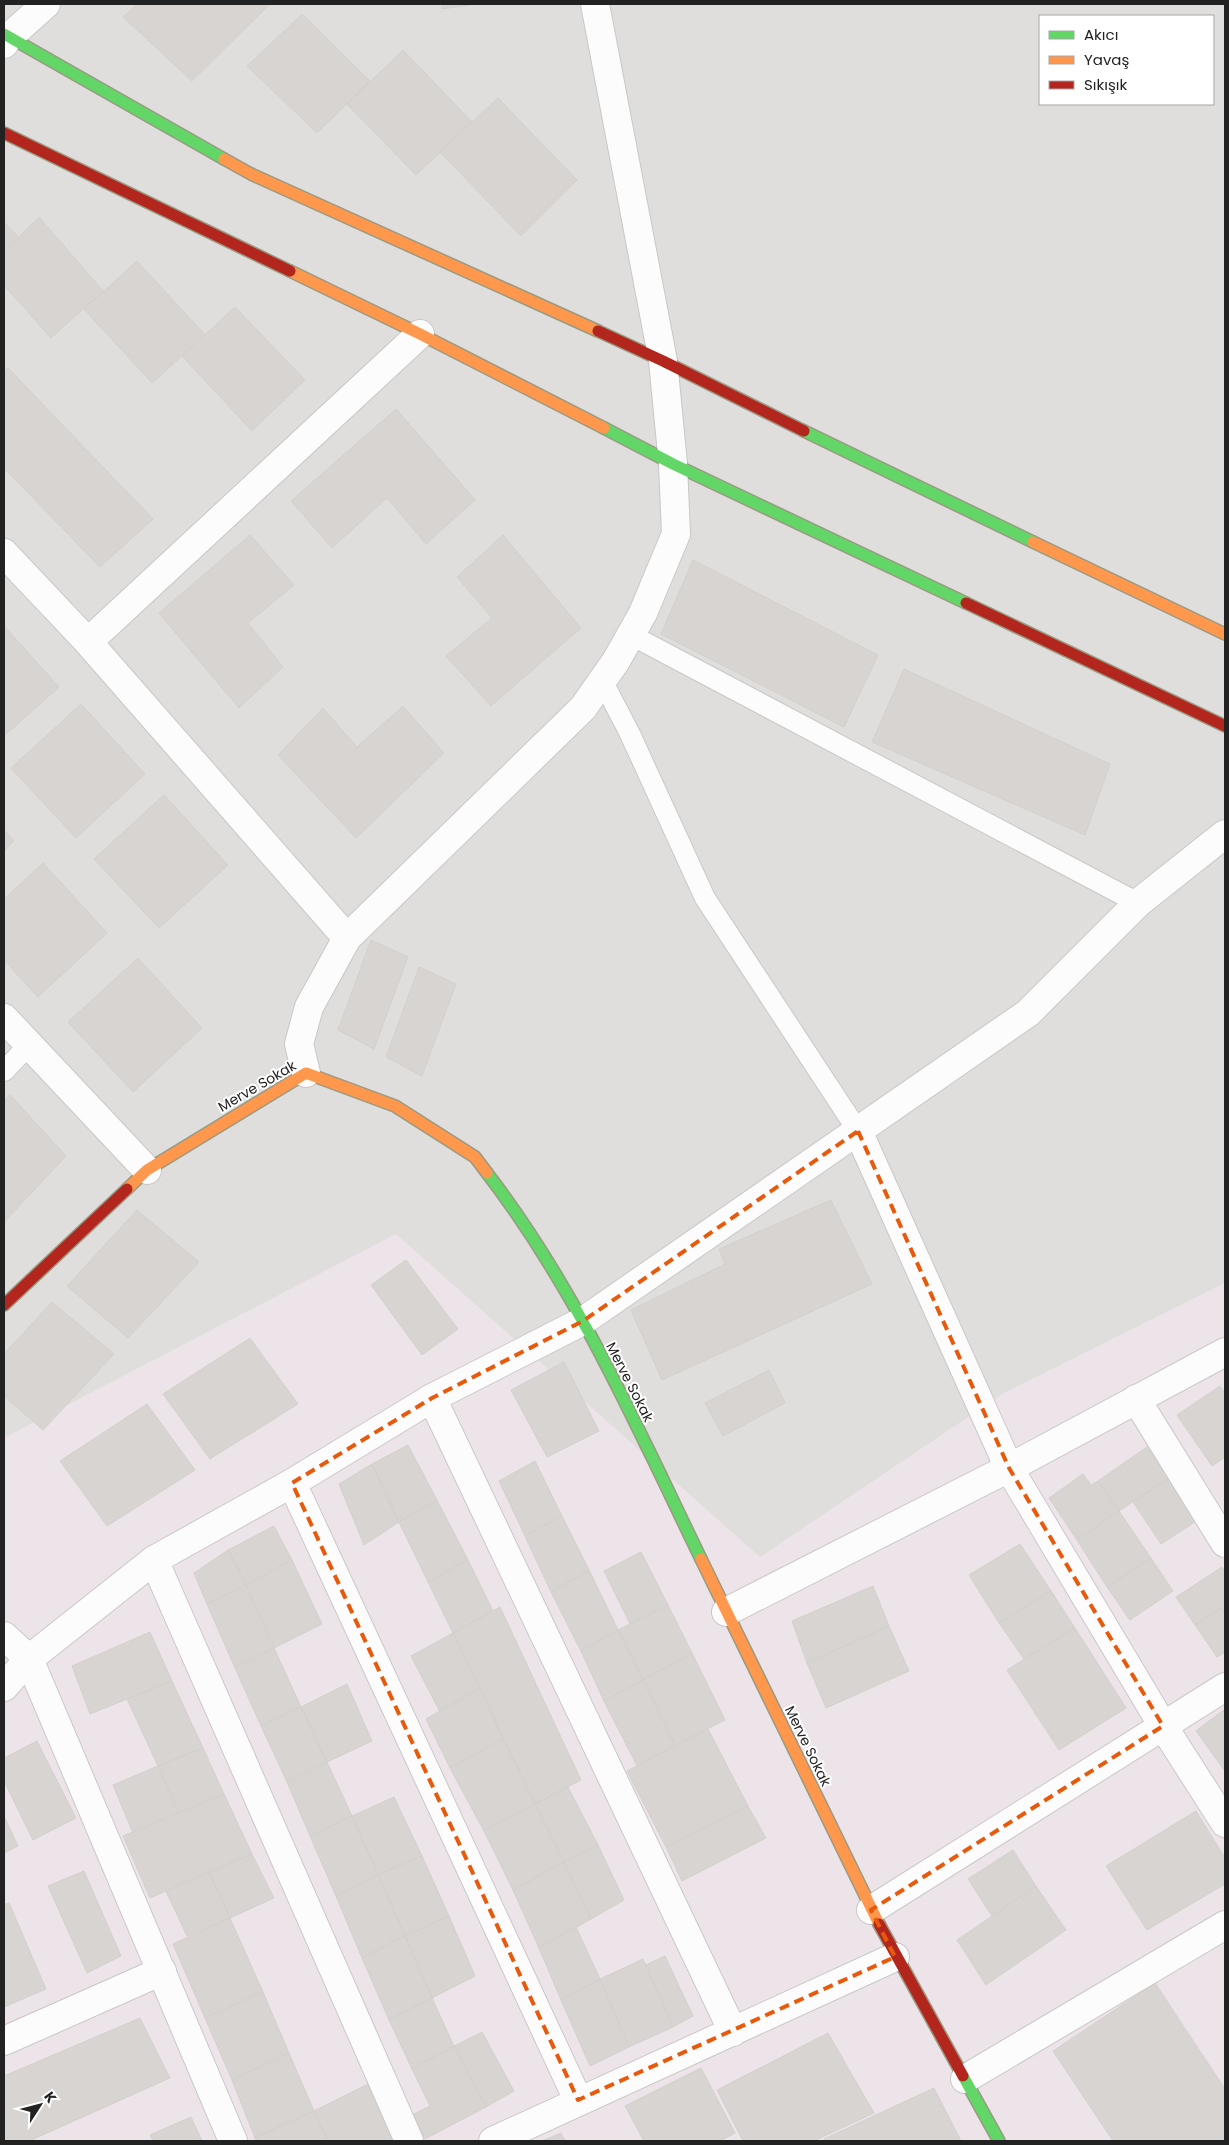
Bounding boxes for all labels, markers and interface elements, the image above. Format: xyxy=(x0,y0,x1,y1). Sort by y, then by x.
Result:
legend xyxy=(1039,15,1214,105)
text: Akıcı xyxy=(1084,24,1118,45)
text: Yavaş xyxy=(1084,49,1129,70)
text: Sıkışık xyxy=(1084,74,1127,95)
street label: Merve Sokak xyxy=(214,1055,300,1116)
street label: Merve Sokak xyxy=(601,1339,659,1426)
street label: Merve Sokak xyxy=(780,1702,836,1790)
north arrow xyxy=(15,2080,65,2130)
text: K xyxy=(40,2088,62,2107)

